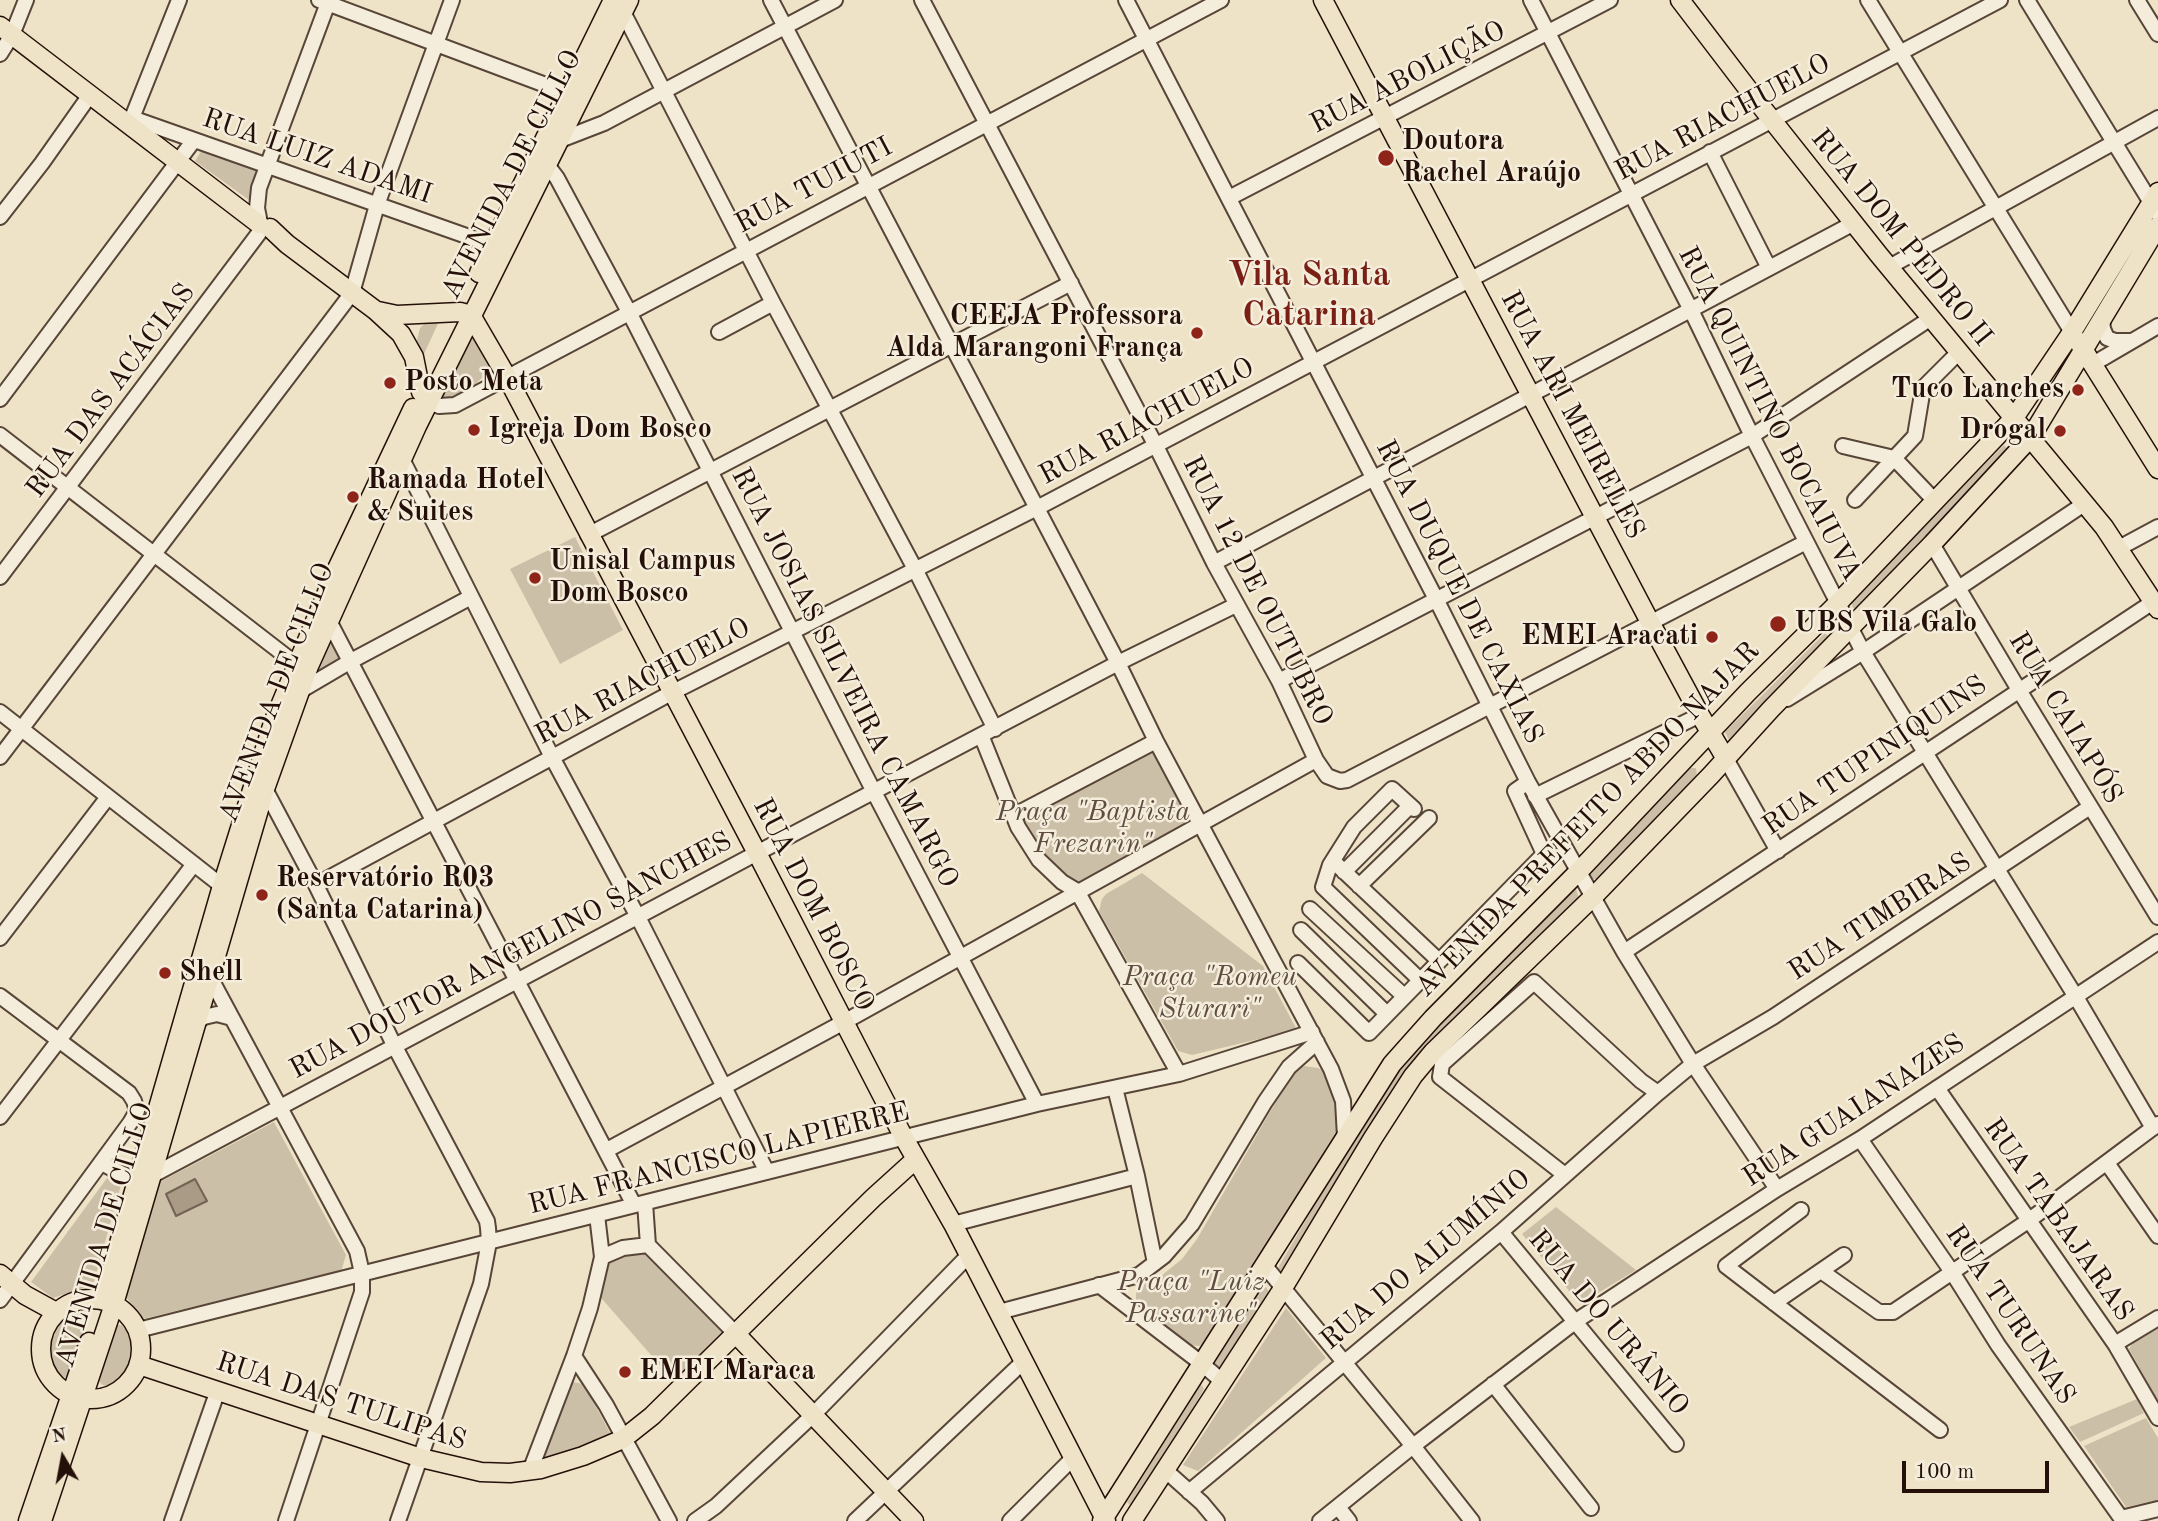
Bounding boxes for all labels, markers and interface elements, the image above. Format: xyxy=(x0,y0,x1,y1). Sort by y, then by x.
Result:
street label: RUA ABOLIÇÃO xyxy=(1305,14,1511,142)
street label: AVENIDA DE CILLO xyxy=(434,45,590,305)
street label: RUA RIACHUELO xyxy=(1610,47,1836,189)
street label: RUA LUIZ ADAMI xyxy=(198,102,436,212)
street label: RUA DOM PEDRO II xyxy=(1803,123,1999,353)
place label: Doutora Rachel Araújo xyxy=(1402,125,1581,191)
street label: RUA TUIUTI xyxy=(730,131,898,241)
marker: Doutora Rachel Araújo xyxy=(1376,148,1396,168)
street label: RUA QUINTINO BOCAIUVA xyxy=(1670,241,1868,587)
district label: Vila Santa Catarina xyxy=(1228,255,1390,337)
street label: RUA DAS ACÁCIAS xyxy=(19,277,203,505)
street label: RUA ARI MEIRELES xyxy=(1492,285,1652,545)
place label: CEEJA Professora Alda Marangoni França xyxy=(886,300,1183,366)
marker: CEEJA Professora Alda Marangoni França xyxy=(1189,325,1205,341)
street label: RUA RIACHUELO xyxy=(1034,351,1260,493)
place label: Posto Meta xyxy=(404,366,543,400)
place label: Tuco Lanches xyxy=(1891,373,2064,407)
marker: Posto Meta xyxy=(382,375,398,391)
marker: Tuco Lanches xyxy=(2070,382,2086,398)
place label: Igreja Dom Bosco xyxy=(488,413,712,447)
place label: Drogal xyxy=(1959,414,2046,448)
marker: Igreja Dom Bosco xyxy=(466,422,482,438)
marker: Drogal xyxy=(2052,423,2068,439)
street label: RUA DUQUE DE CAXIAS xyxy=(1368,435,1550,749)
street label: RUA 12 DE OUTUBRO xyxy=(1174,451,1340,731)
street label: RUA JOSIAS SILVEIRA CAMARGO xyxy=(723,462,965,894)
place label: Ramada Hotel & Suites xyxy=(367,464,545,530)
marker: Ramada Hotel & Suites xyxy=(345,489,361,505)
place label: Unisal Campus Dom Bosco xyxy=(549,545,736,611)
street label: AVENIDA DE CILLO xyxy=(212,558,342,828)
marker: Unisal Campus Dom Bosco xyxy=(527,570,543,586)
place label: UBS Vila Galo xyxy=(1794,607,1977,641)
street label: RUA RIACHUELO xyxy=(530,611,756,753)
marker: UBS Vila Galo xyxy=(1768,614,1788,634)
place label: EMEI Aracati xyxy=(1521,620,1698,654)
street label: RUA CAIAPÓS xyxy=(2001,626,2129,810)
marker: EMEI Aracati xyxy=(1704,629,1720,645)
street label: AVENIDA PREFEITO ABDO NAJAR xyxy=(1409,635,1767,1005)
street label: RUA TUPINIQUINS xyxy=(1756,668,1994,844)
street label: RUA DOM BOSCO xyxy=(745,793,881,1017)
park label: Praça "Baptista Frezarin" xyxy=(996,796,1190,862)
street label: RUA DOUTOR ANGELINO SANCHES xyxy=(284,825,738,1087)
street label: RUA TIMBIRAS xyxy=(1782,845,1978,989)
place label: Reservatório R03 (Santa Catarina) xyxy=(276,862,495,928)
marker: Reservatório R03 (Santa Catarina) xyxy=(254,887,270,903)
place label: Shell xyxy=(179,956,243,990)
park label: Praça "Romeu Sturari" xyxy=(1123,961,1297,1027)
marker: Shell xyxy=(157,965,173,981)
street label: RUA GUAIANAZES xyxy=(1737,1027,1971,1195)
street label: RUA FRANCISCO LAPIERRE xyxy=(525,1095,913,1223)
street label: AVENIDA DE CILLO xyxy=(49,1098,161,1372)
street label: RUA TABAJARAS xyxy=(1976,1112,2140,1328)
street label: RUA DO ALUMÍNIO xyxy=(1314,1162,1538,1358)
street label: RUA TURUNAS xyxy=(1937,1219,2083,1411)
street label: RUA DO URÂNIO xyxy=(1521,1223,1695,1423)
park label: Praça "Luiz Passarine" xyxy=(1117,1266,1265,1332)
street label: RUA DAS TULIPAS xyxy=(211,1346,471,1458)
place label: EMEI Maraca xyxy=(639,1355,816,1389)
marker: EMEI Maraca xyxy=(617,1364,633,1380)
north arrow xyxy=(28,1423,98,1493)
text: N xyxy=(50,1426,68,1447)
scale bar xyxy=(1906,1448,2053,1492)
text: 100 m xyxy=(1915,1462,1974,1483)

